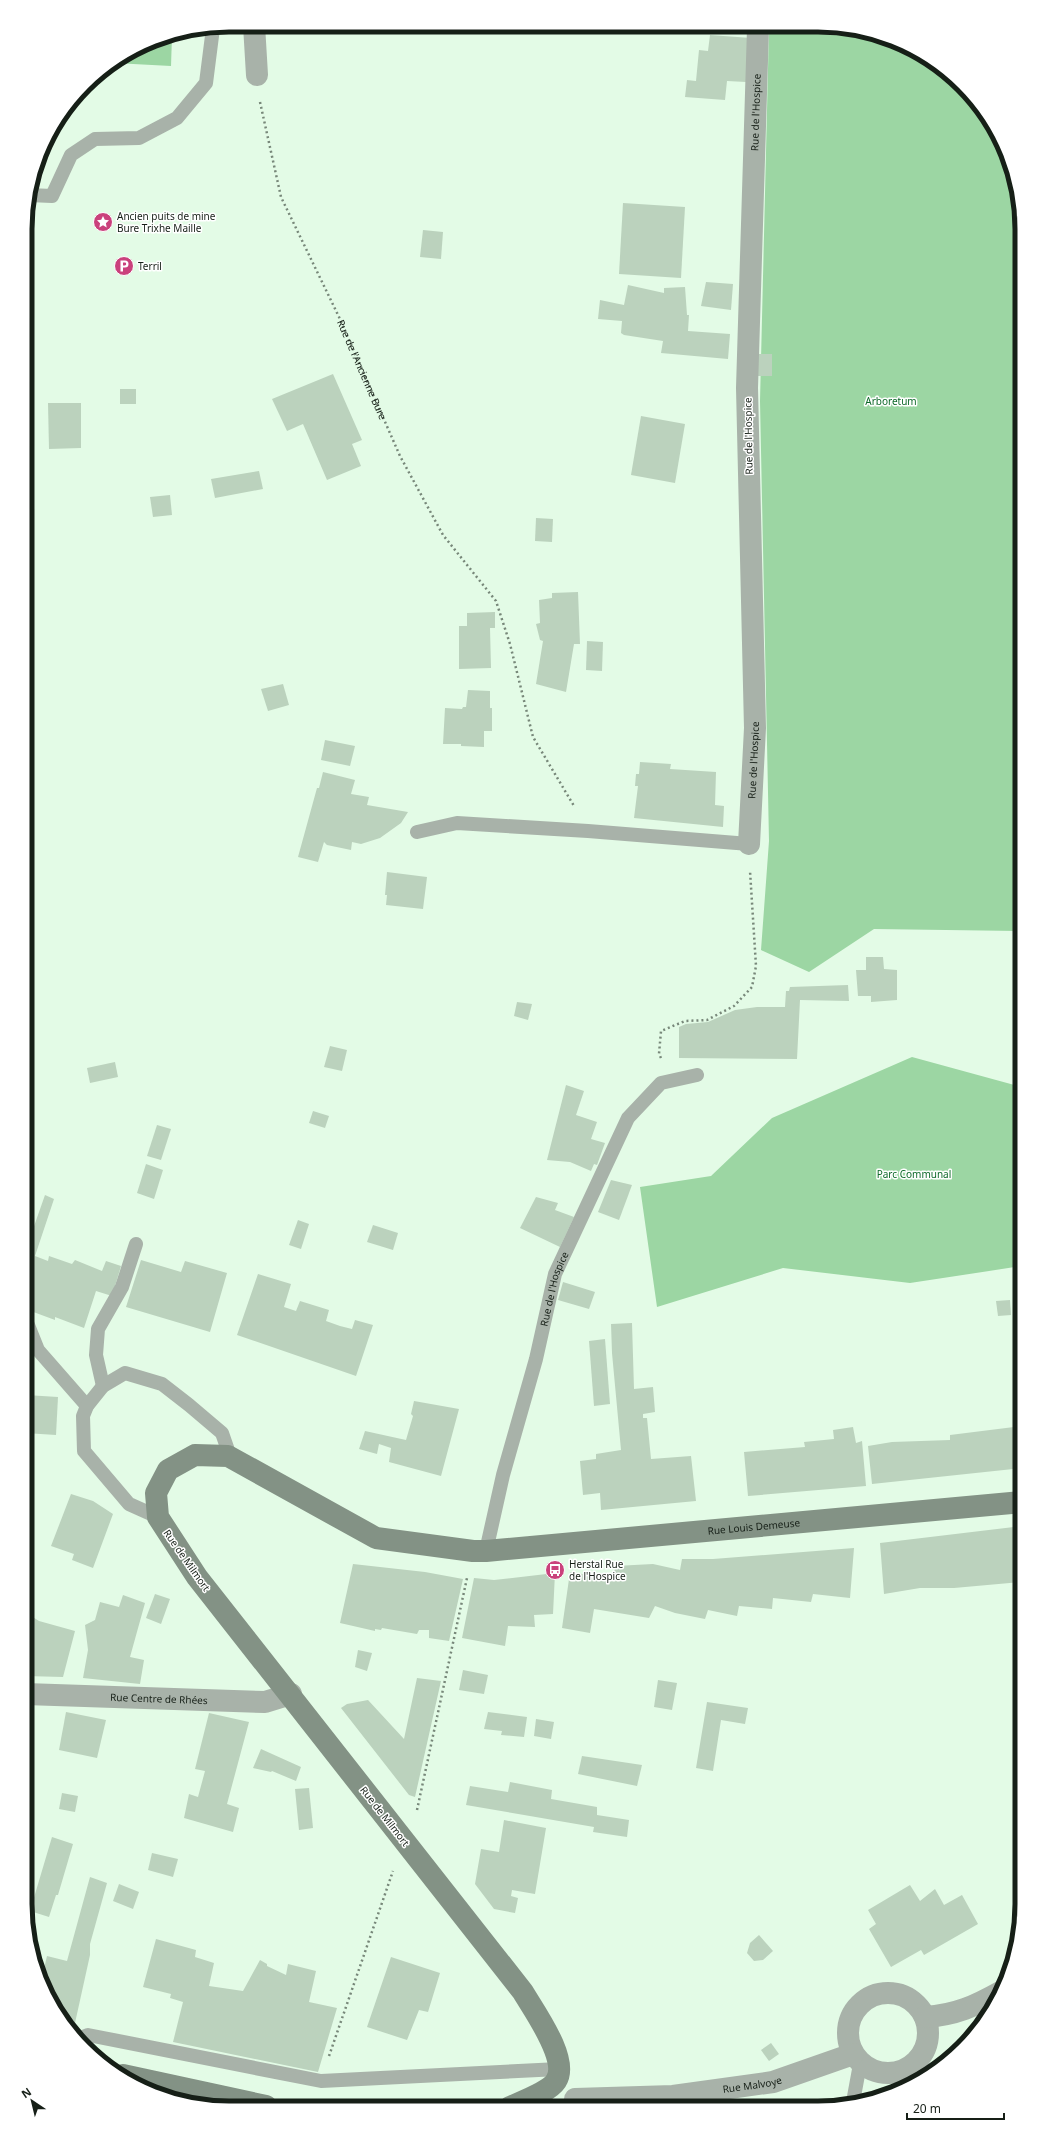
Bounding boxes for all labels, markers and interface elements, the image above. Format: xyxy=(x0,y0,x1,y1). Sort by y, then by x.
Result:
street label: Rue de l'Hospice xyxy=(747,73,764,151)
place label: Ancien puits de mine Bure Trixhe Maille xyxy=(117,209,216,235)
place icon: Ancien puits de mine Bure Trixhe Maille xyxy=(92,211,114,233)
parking icon: Terril xyxy=(113,255,135,277)
place label: Terril xyxy=(138,259,162,273)
street label: Rue de l'Ancienne Bure xyxy=(334,317,390,422)
park label: Arboretum xyxy=(865,394,917,408)
street label: Rue de l'Hospice xyxy=(740,397,756,475)
street label: Rue de l'Hospice xyxy=(744,721,762,799)
park label: Parc Communal xyxy=(877,1167,951,1181)
street label: Rue de l'Hospice xyxy=(537,1249,572,1328)
street label: Rue Louis Demeuse xyxy=(707,1515,801,1538)
street label: Rue de Milmort xyxy=(161,1526,214,1594)
place label: Herstal Rue de l'Hospice xyxy=(569,1557,626,1583)
bus stop icon: Herstal Rue de l'Hospice xyxy=(544,1559,566,1581)
street label: Rue Centre de Rhées xyxy=(110,1690,208,1707)
street label: Rue de Milmort xyxy=(357,1783,413,1849)
street label: Rue Malvoye xyxy=(722,2072,784,2096)
north arrow xyxy=(12,2081,52,2121)
text: N xyxy=(18,2084,34,2101)
scale bar xyxy=(907,2095,1004,2121)
text: 20 m xyxy=(913,2100,941,2117)

